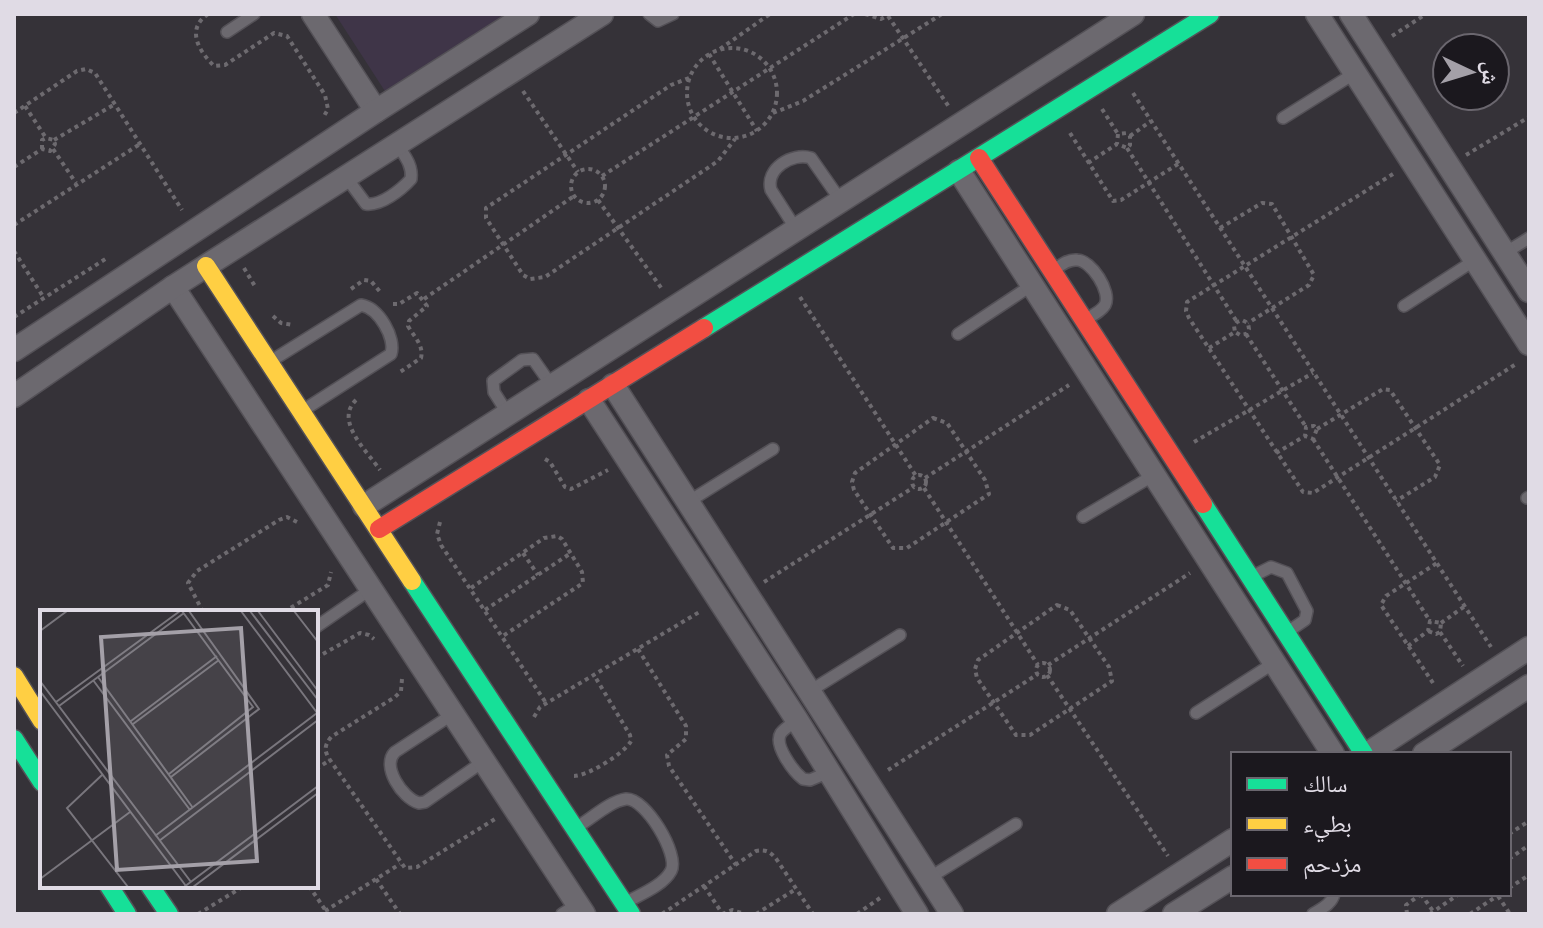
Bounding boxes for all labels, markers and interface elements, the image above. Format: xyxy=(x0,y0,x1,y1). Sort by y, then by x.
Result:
north arrow xyxy=(1431,32,1511,112)
text: ش xyxy=(1476,61,1505,86)
inset map xyxy=(40,610,318,888)
legend xyxy=(1231,752,1511,896)
text: سالك xyxy=(1303,769,1348,798)
text: بطيء xyxy=(1303,809,1352,843)
text: مزدحم xyxy=(1303,849,1362,880)

